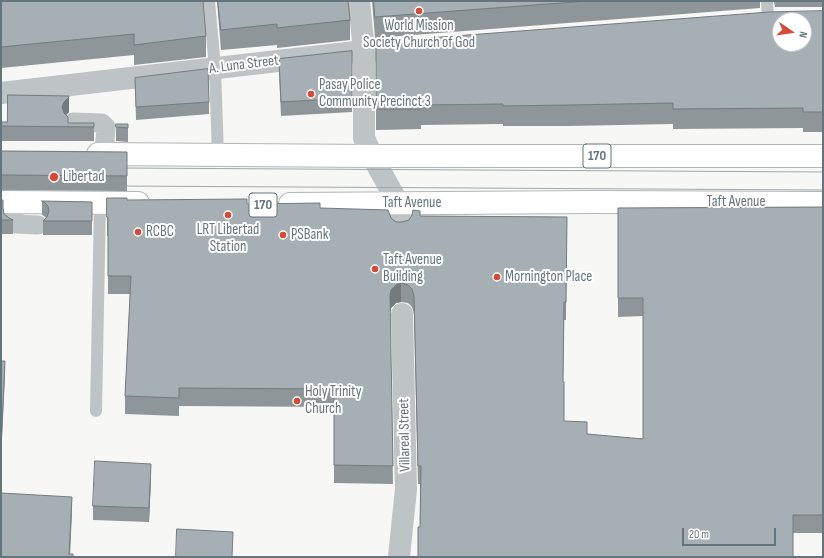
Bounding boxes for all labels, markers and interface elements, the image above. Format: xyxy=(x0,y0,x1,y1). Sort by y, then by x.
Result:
marker: World Mission Society Church of God xyxy=(414,6,424,16)
north arrow xyxy=(772,12,812,52)
place label: World Mission Society Church of God xyxy=(363,17,475,52)
text: N xyxy=(796,30,810,39)
street label: A. Luna Street xyxy=(208,52,280,78)
place label: Pasay Police Community Precinct 3 xyxy=(319,76,431,111)
marker: Pasay Police Community Precinct 3 xyxy=(306,89,316,99)
road number: 170 xyxy=(583,144,611,168)
place label: Libertad xyxy=(63,168,105,186)
marker: Libertad xyxy=(48,171,60,183)
road number: 170 xyxy=(249,193,277,217)
street label: Taft Avenue xyxy=(707,193,765,211)
street label: Taft Avenue xyxy=(383,194,441,212)
marker: LRT Libertad Station xyxy=(223,210,233,220)
place label: LRT Libertad Station xyxy=(197,221,259,256)
place label: RCBC xyxy=(146,223,174,241)
place label: PSBank xyxy=(291,226,328,244)
marker: RCBC xyxy=(133,227,143,237)
marker: PSBank xyxy=(278,230,288,240)
place label: Taft Avenue Building xyxy=(383,251,442,286)
marker: Taft Avenue Building xyxy=(370,264,380,274)
place label: Mornington Place xyxy=(505,268,592,286)
marker: Mornington Place xyxy=(492,272,502,282)
place label: Holy Trinity Church xyxy=(305,383,361,418)
marker: Holy Trinity Church xyxy=(292,396,302,406)
street label: Villareal Street xyxy=(395,398,415,472)
scale bar xyxy=(684,520,778,546)
text: 20 m xyxy=(689,527,709,542)

